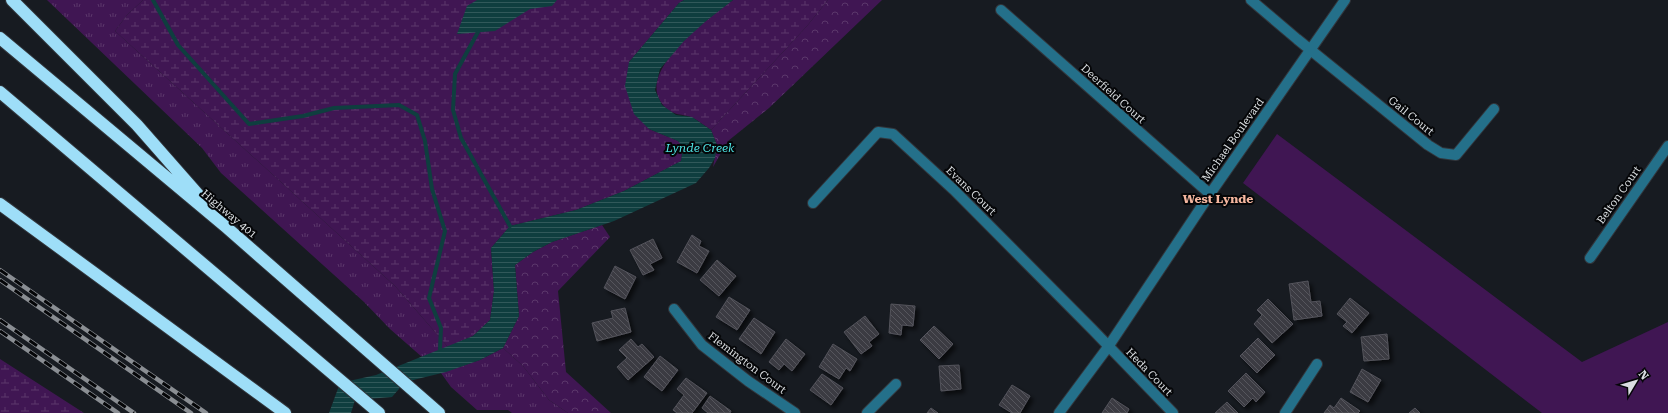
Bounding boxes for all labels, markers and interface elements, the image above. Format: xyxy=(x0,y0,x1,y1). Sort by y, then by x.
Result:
street label: Deerfield Court xyxy=(1078,62,1148,126)
street label: Gail Court xyxy=(1386,94,1436,138)
street label: Michael Boulevard xyxy=(1199,96,1267,184)
water label: Lynde Creek xyxy=(664,141,735,155)
street label: Evans Court xyxy=(943,164,999,218)
street label: Belton Court xyxy=(1594,164,1644,226)
street label: Highway 401 xyxy=(199,187,259,241)
district label: West Lynde xyxy=(1183,192,1253,206)
street label: Flemington Court xyxy=(706,330,788,396)
street label: Heda Court xyxy=(1123,345,1175,399)
north arrow xyxy=(1616,361,1656,401)
text: N xyxy=(1636,368,1652,383)

